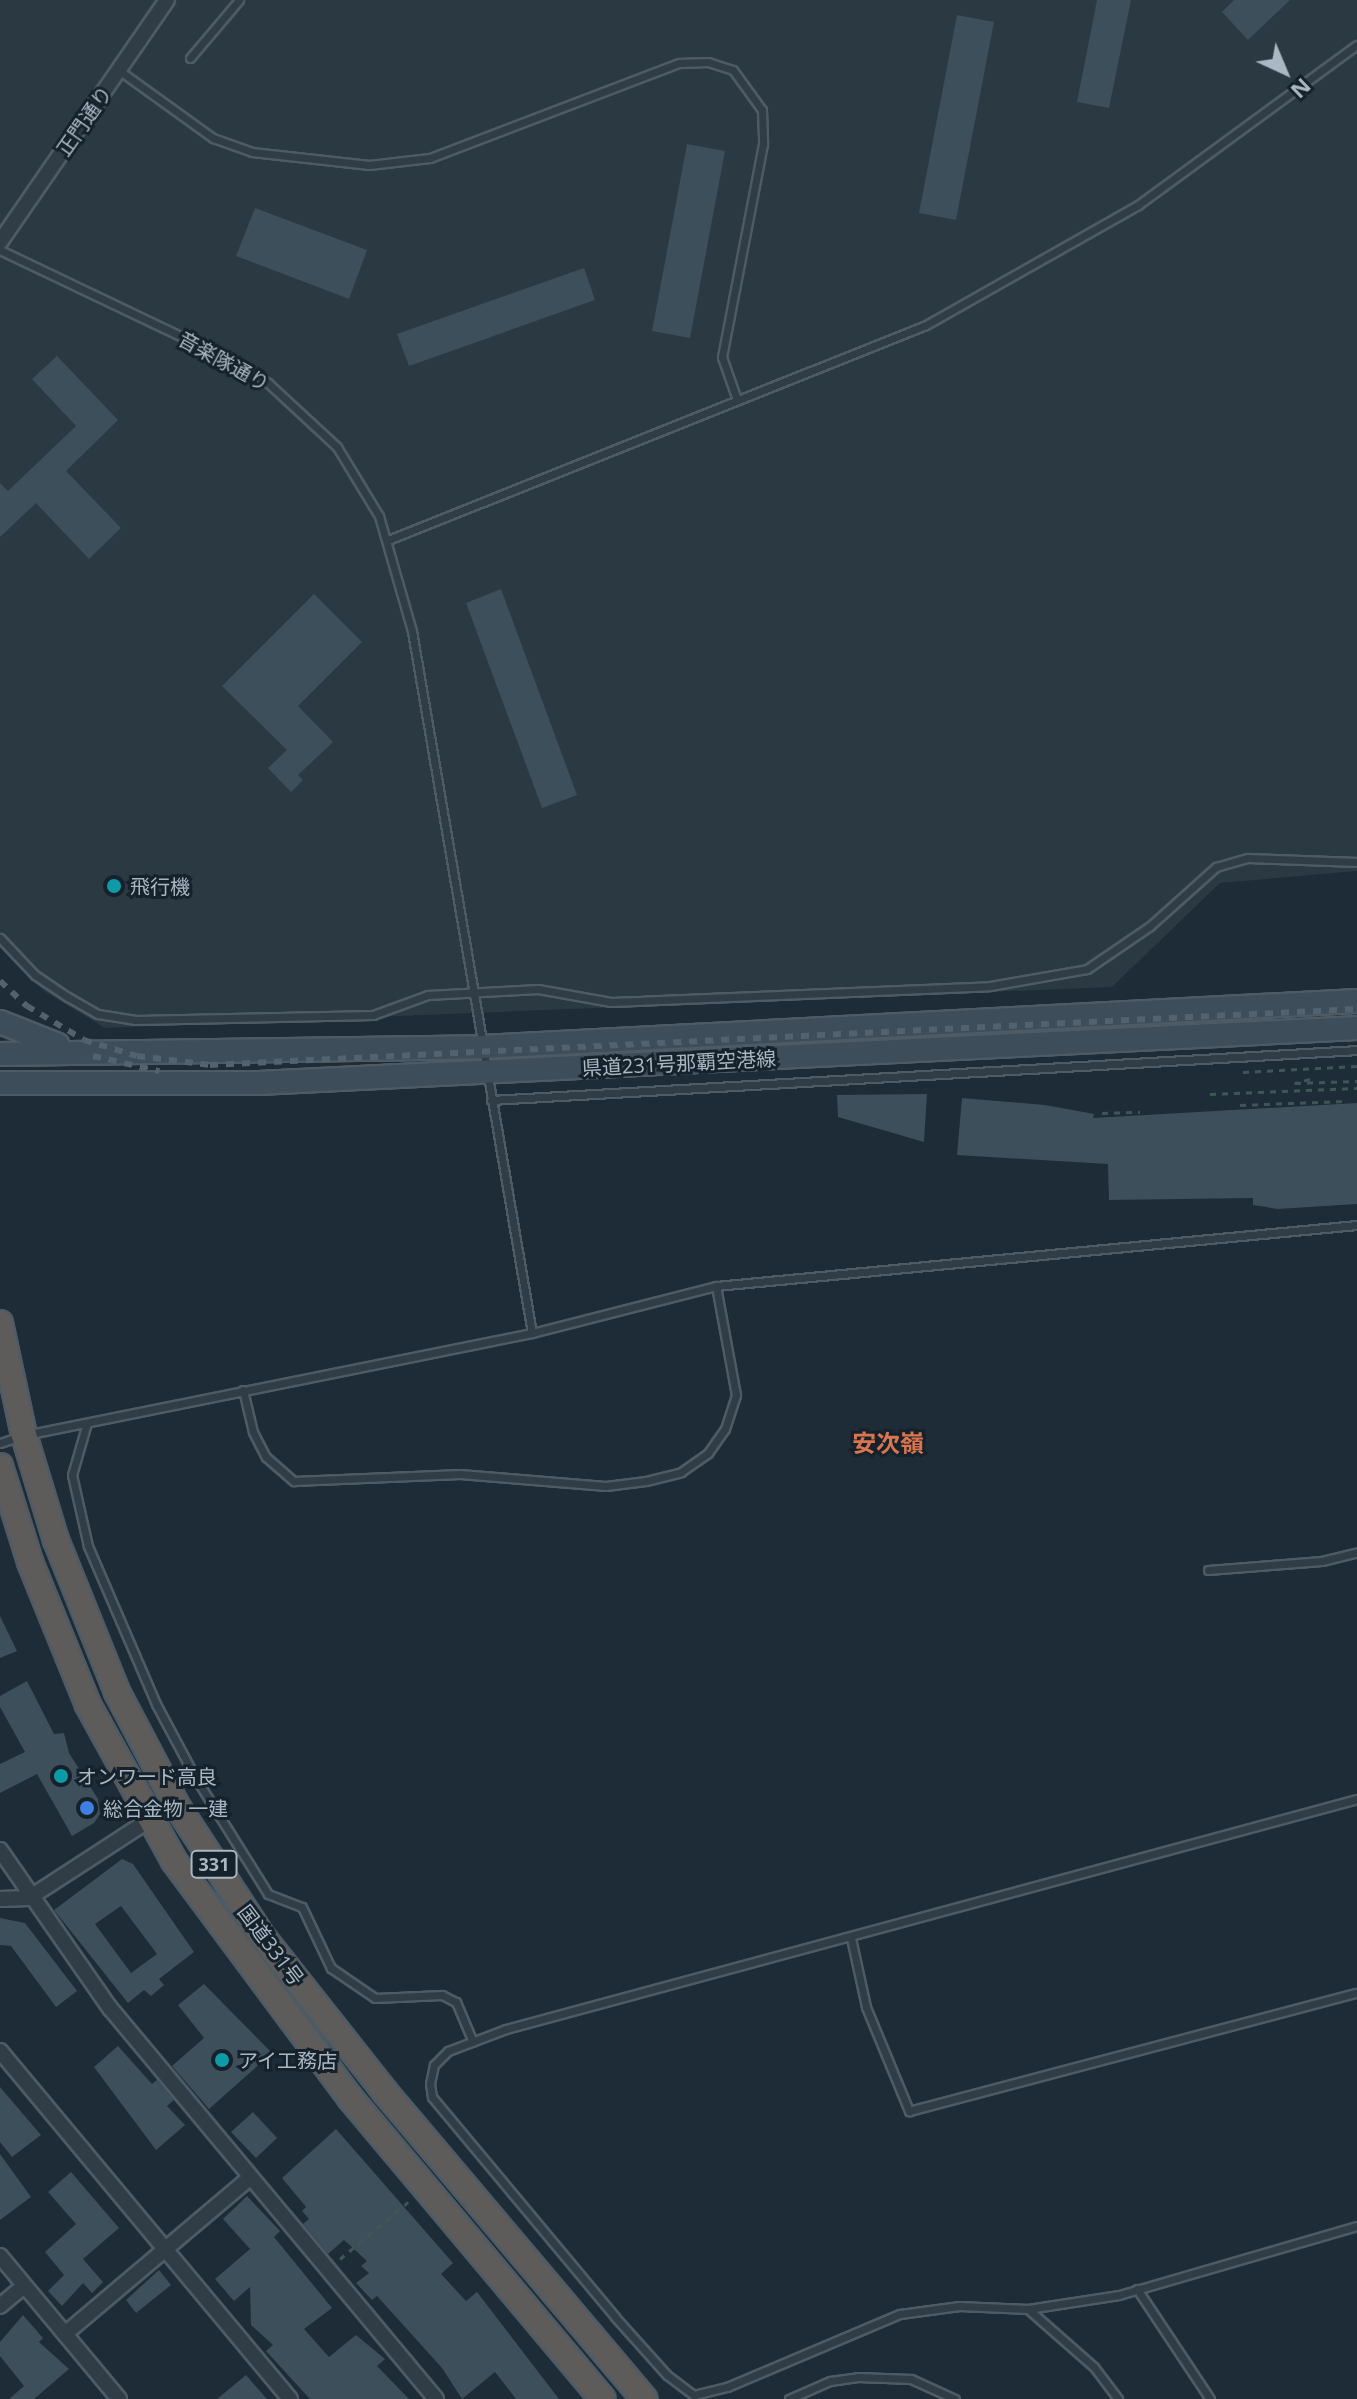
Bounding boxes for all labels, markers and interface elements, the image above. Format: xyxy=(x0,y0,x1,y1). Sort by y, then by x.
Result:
north arrow xyxy=(1245,32,1325,112)
text: N xyxy=(1285,72,1319,106)
street label: 正門通り xyxy=(51,81,117,161)
street label: 音楽隊通り xyxy=(174,326,274,396)
place label: 飛行機 xyxy=(130,874,190,898)
marker: 飛行機 xyxy=(105,877,123,895)
street label: 県道231号那覇空港線 xyxy=(581,1046,777,1080)
district label: 安次嶺 xyxy=(852,1429,924,1457)
place label: オンワード高良 xyxy=(77,1764,217,1788)
marker: オンワード高良 xyxy=(52,1767,70,1785)
place label: 総合金物 一建 xyxy=(103,1796,228,1820)
marker: 総合金物 一建 xyxy=(78,1799,96,1817)
road number: 331 xyxy=(190,1850,238,1878)
street label: 国道331号 xyxy=(233,1900,309,1990)
place label: アイ工務店 xyxy=(238,2048,338,2072)
marker: アイ工務店 xyxy=(213,2051,231,2069)

